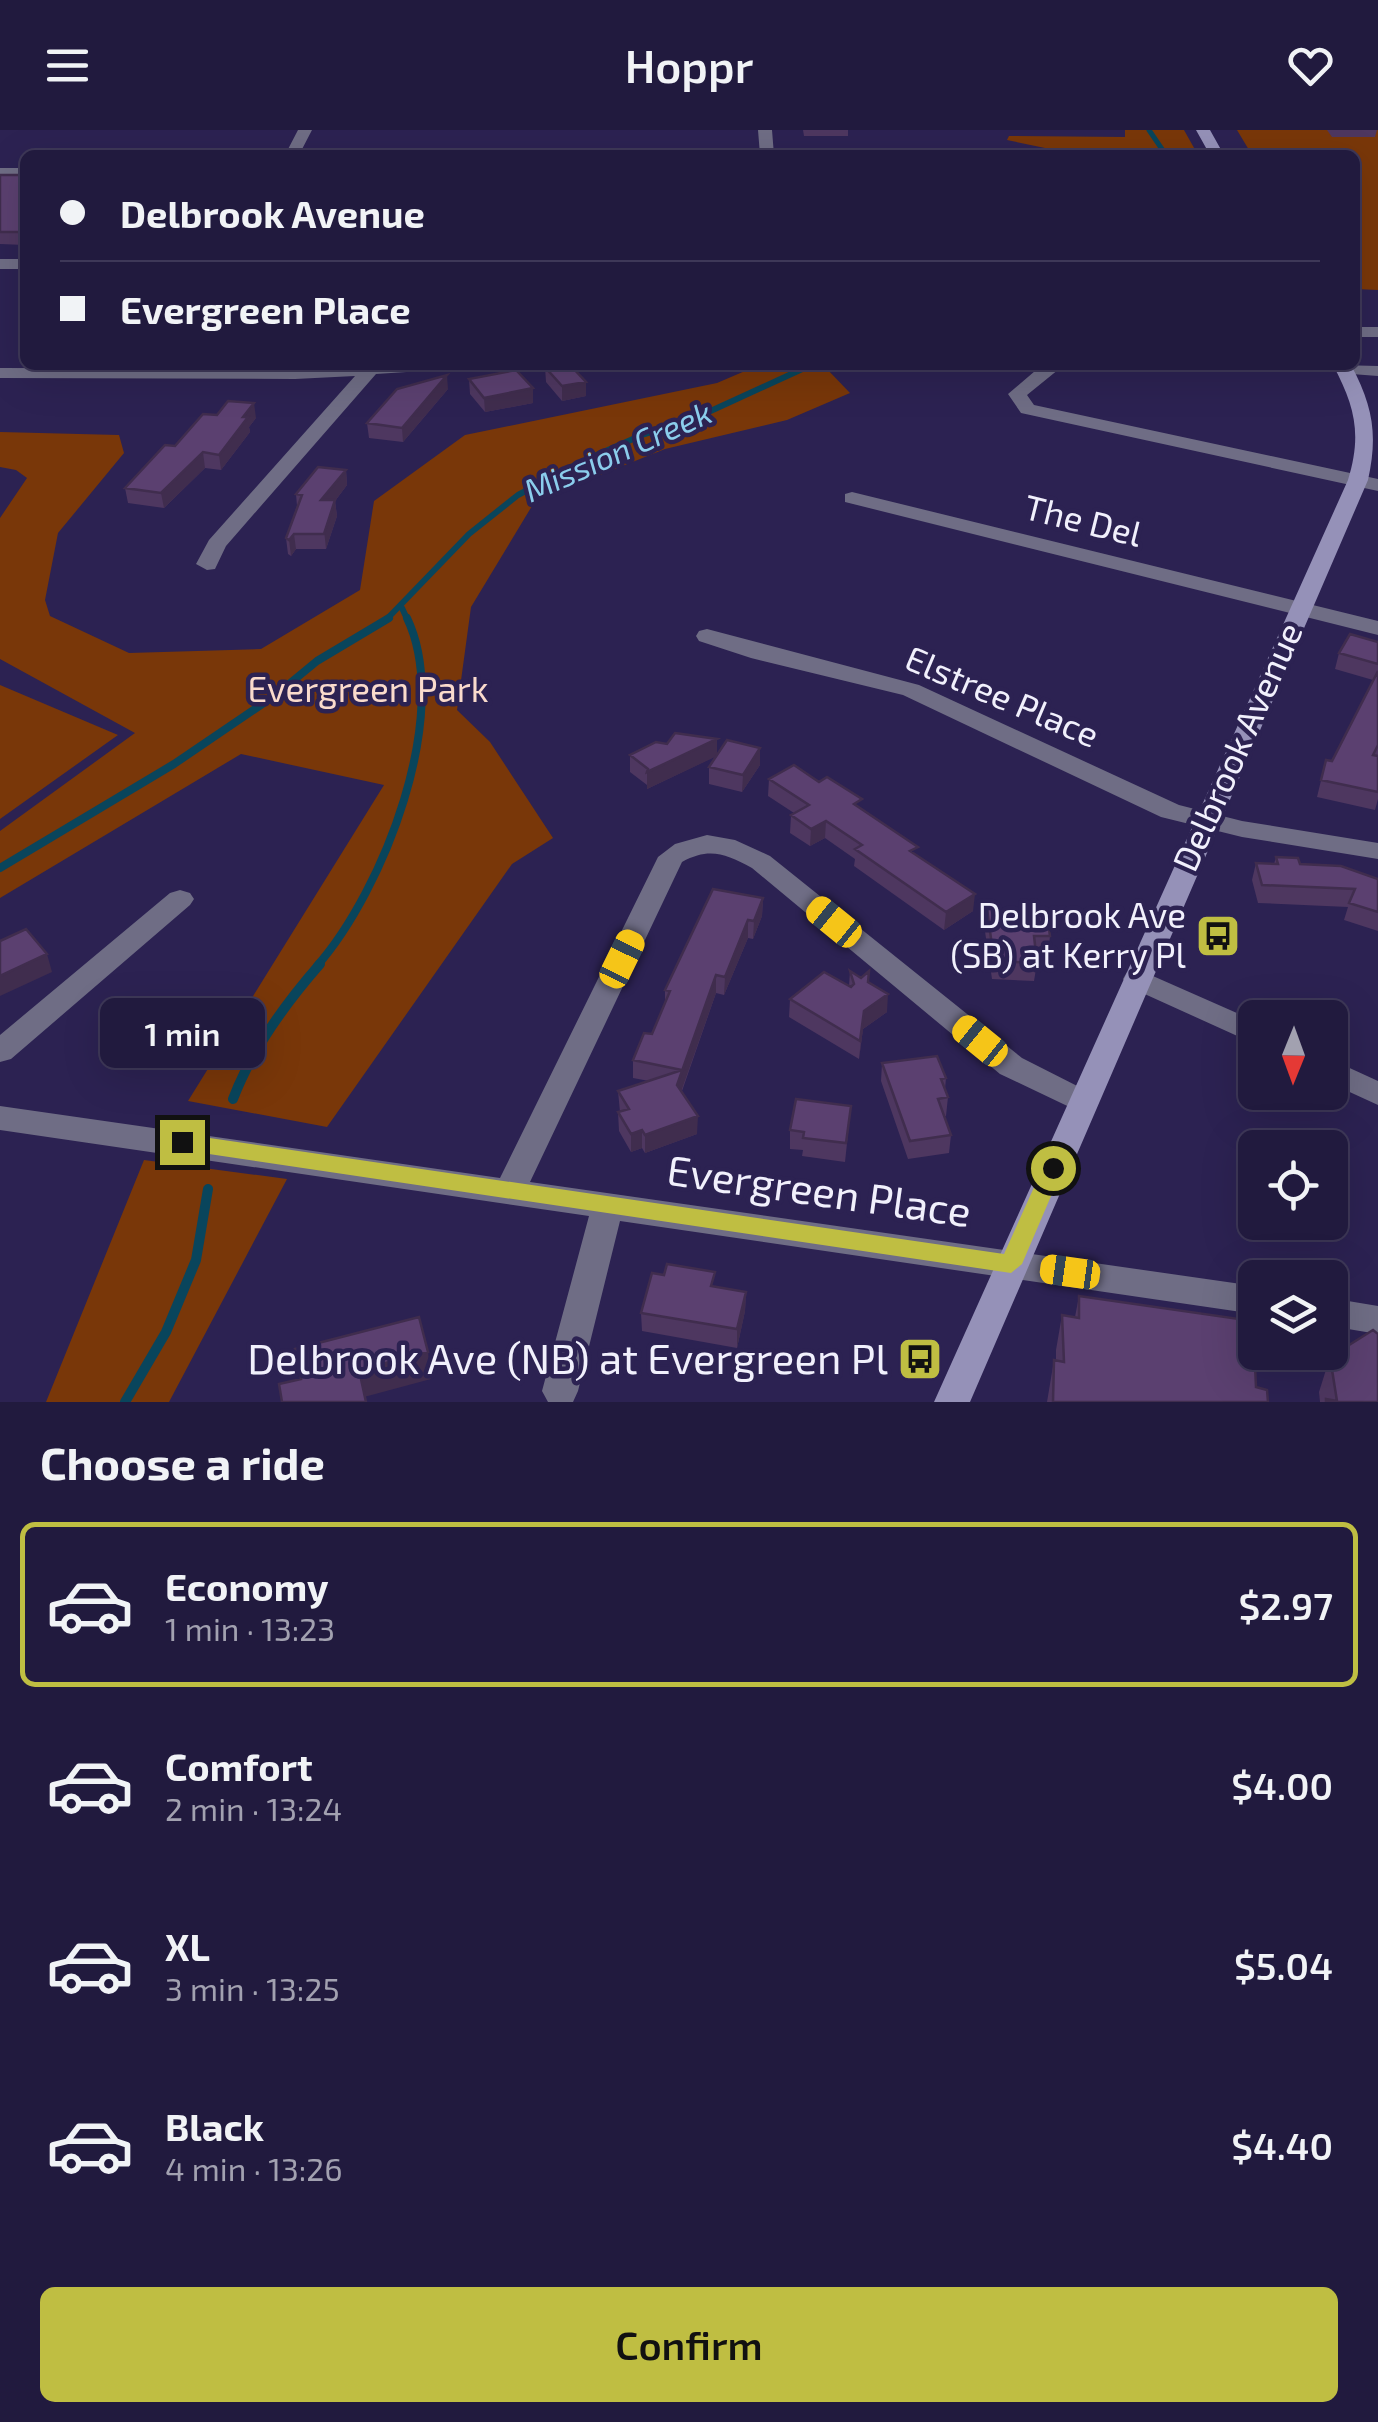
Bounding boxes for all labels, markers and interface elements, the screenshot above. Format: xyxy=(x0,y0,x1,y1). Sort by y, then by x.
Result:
icon: menu xyxy=(40,38,95,93)
text: Hoppr xyxy=(625,38,753,92)
icon: heart xyxy=(1283,38,1338,93)
text: Delbrook Avenue xyxy=(120,190,425,236)
text: Evergreen Place xyxy=(120,286,411,332)
water label: Mission Creek xyxy=(517,392,717,508)
street label: The Del xyxy=(1020,484,1147,554)
street label: Delbrook Avenue xyxy=(1163,615,1310,877)
street label: Elstree Place xyxy=(900,636,1106,755)
park label: Evergreen Park xyxy=(247,667,489,709)
car xyxy=(801,891,867,953)
place label: Delbrook Ave (SB) at Kerry Pl xyxy=(950,893,1187,975)
bus stop icon: Delbrook Ave (SB) at Kerry Pl xyxy=(1195,913,1241,959)
car xyxy=(595,925,649,993)
callout: 1 min xyxy=(100,997,264,1067)
north arrow xyxy=(1238,1000,1348,1110)
map controls xyxy=(1238,1000,1348,1370)
car xyxy=(947,1010,1013,1072)
text: 1 min xyxy=(145,1014,220,1052)
route end xyxy=(160,1120,205,1165)
button: locate xyxy=(1238,1130,1348,1240)
street label: Evergreen Place xyxy=(664,1143,974,1235)
route start xyxy=(1031,1146,1076,1191)
car xyxy=(1038,1253,1102,1291)
button: layers xyxy=(1238,1260,1348,1370)
place label: Delbrook Ave (NB) at Evergreen Pl xyxy=(247,1332,889,1382)
bus stop icon: Delbrook Ave (NB) at Evergreen Pl xyxy=(897,1336,943,1382)
text: Choose a ride xyxy=(40,1435,325,1489)
icon: car xyxy=(45,1560,135,1650)
text: Economy xyxy=(165,1563,329,1609)
text: $2.97 xyxy=(1238,1582,1333,1628)
text: 1 min · 13:23 xyxy=(165,1609,335,1647)
icon: car xyxy=(45,1740,135,1830)
text: Comfort xyxy=(165,1743,313,1789)
text: $4.00 xyxy=(1231,1762,1333,1808)
text: 2 min · 13:24 xyxy=(165,1789,342,1827)
icon: car xyxy=(45,1920,135,2010)
text: XL xyxy=(165,1923,210,1969)
text: $5.04 xyxy=(1234,1942,1333,1988)
text: 3 min · 13:25 xyxy=(165,1969,340,2007)
icon: car xyxy=(45,2100,135,2190)
text: Black xyxy=(165,2103,264,2149)
text: $4.40 xyxy=(1231,2122,1333,2168)
text: 4 min · 13:26 xyxy=(165,2149,343,2187)
button: Confirm xyxy=(40,2287,1338,2402)

